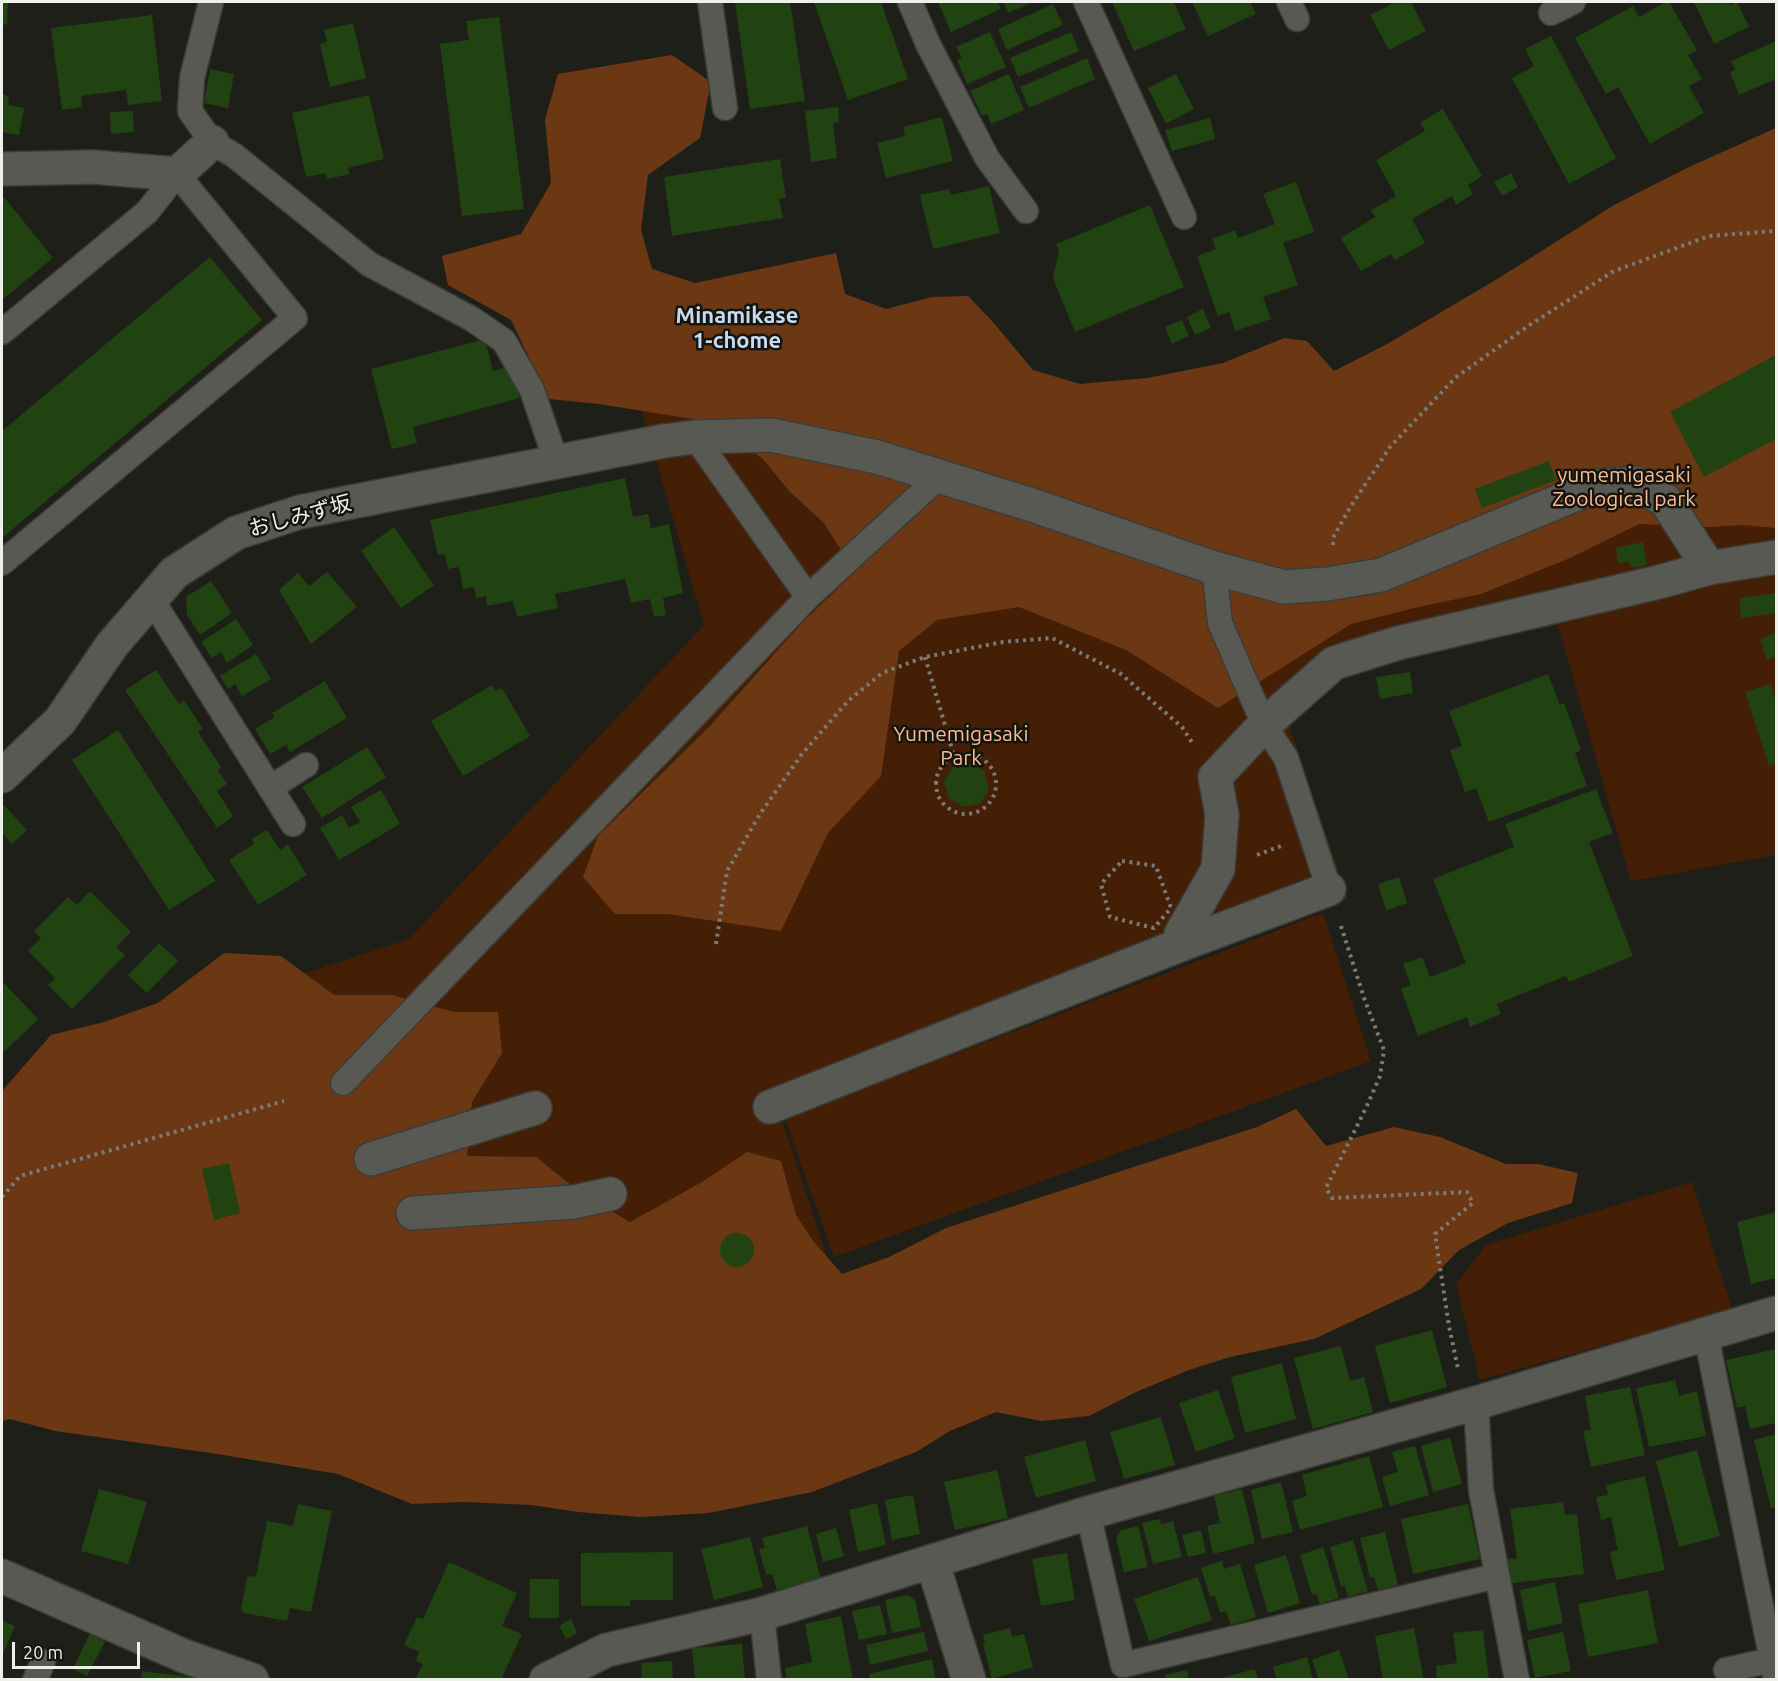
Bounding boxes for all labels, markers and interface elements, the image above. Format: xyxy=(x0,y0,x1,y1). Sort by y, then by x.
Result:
district label: Minamikase 1-chome xyxy=(676,303,798,354)
park label: yumemigasaki Zoological park xyxy=(1552,462,1696,512)
street label: おしみず坂 xyxy=(246,490,354,542)
park label: Yumemigasaki Park xyxy=(893,721,1029,771)
scale bar xyxy=(15,1630,142,1668)
text: 20 m xyxy=(23,1642,63,1662)

